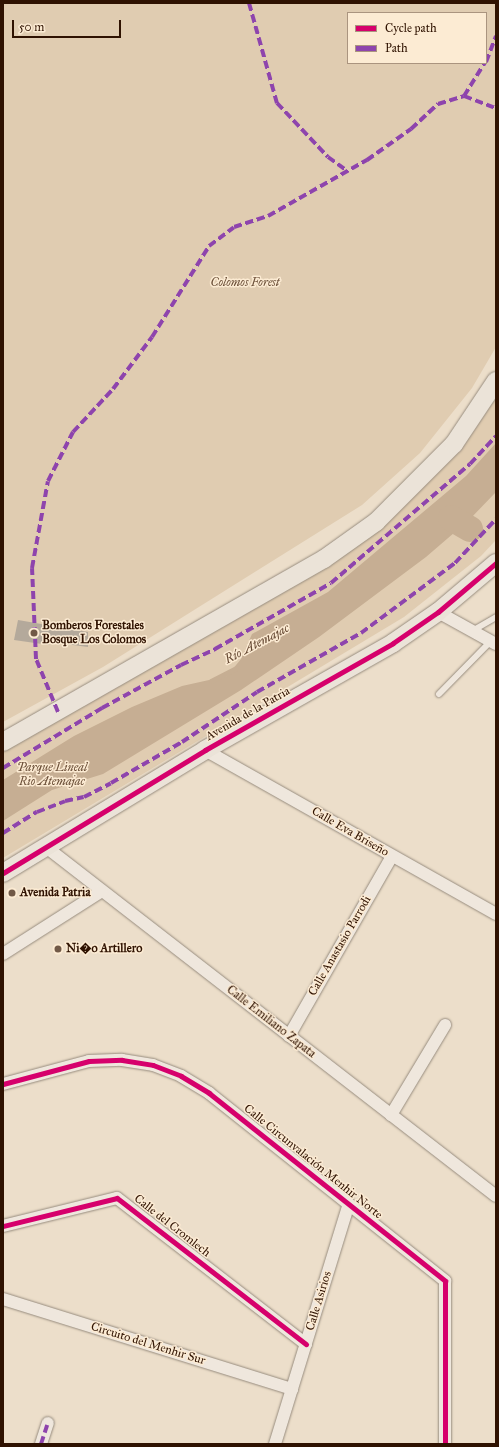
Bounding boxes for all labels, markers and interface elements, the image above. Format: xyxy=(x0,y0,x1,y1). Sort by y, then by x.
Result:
scale bar xyxy=(14,12,123,38)
legend xyxy=(347,12,487,64)
text: 50 m xyxy=(19,20,44,34)
text: Cycle path xyxy=(385,21,437,35)
text: Path xyxy=(385,41,408,55)
park label: Colomos Forest xyxy=(210,276,280,290)
place label: Bomberos Forestales Bosque Los Colomos xyxy=(42,619,146,647)
water label: Río Atemajac xyxy=(222,620,292,668)
marker: Bomberos Forestales Bosque Los Colomos xyxy=(29,628,39,638)
street label: Avenida de la Patria xyxy=(203,684,293,744)
park label: Parque Lineal Rio Atemajac xyxy=(17,761,87,789)
street label: Calle Eva Briseño xyxy=(309,804,391,860)
place label: Avenida Patria xyxy=(20,886,90,900)
marker: Avenida Patria xyxy=(7,888,17,898)
street label: Calle Anastasio Parrodi xyxy=(305,893,375,999)
place label: Ni�o Artillero xyxy=(66,942,142,956)
marker: Ni�o Artillero xyxy=(53,944,63,954)
street label: Calle Emiliano Zapata xyxy=(224,983,318,1061)
street label: Calle Circunvalación Menhir Norte xyxy=(241,1102,385,1222)
street label: Calle del Cromlech xyxy=(131,1192,213,1260)
street label: Calle Asirios xyxy=(303,1270,335,1332)
street label: Circuito del Menhir Sur xyxy=(89,1320,207,1368)

